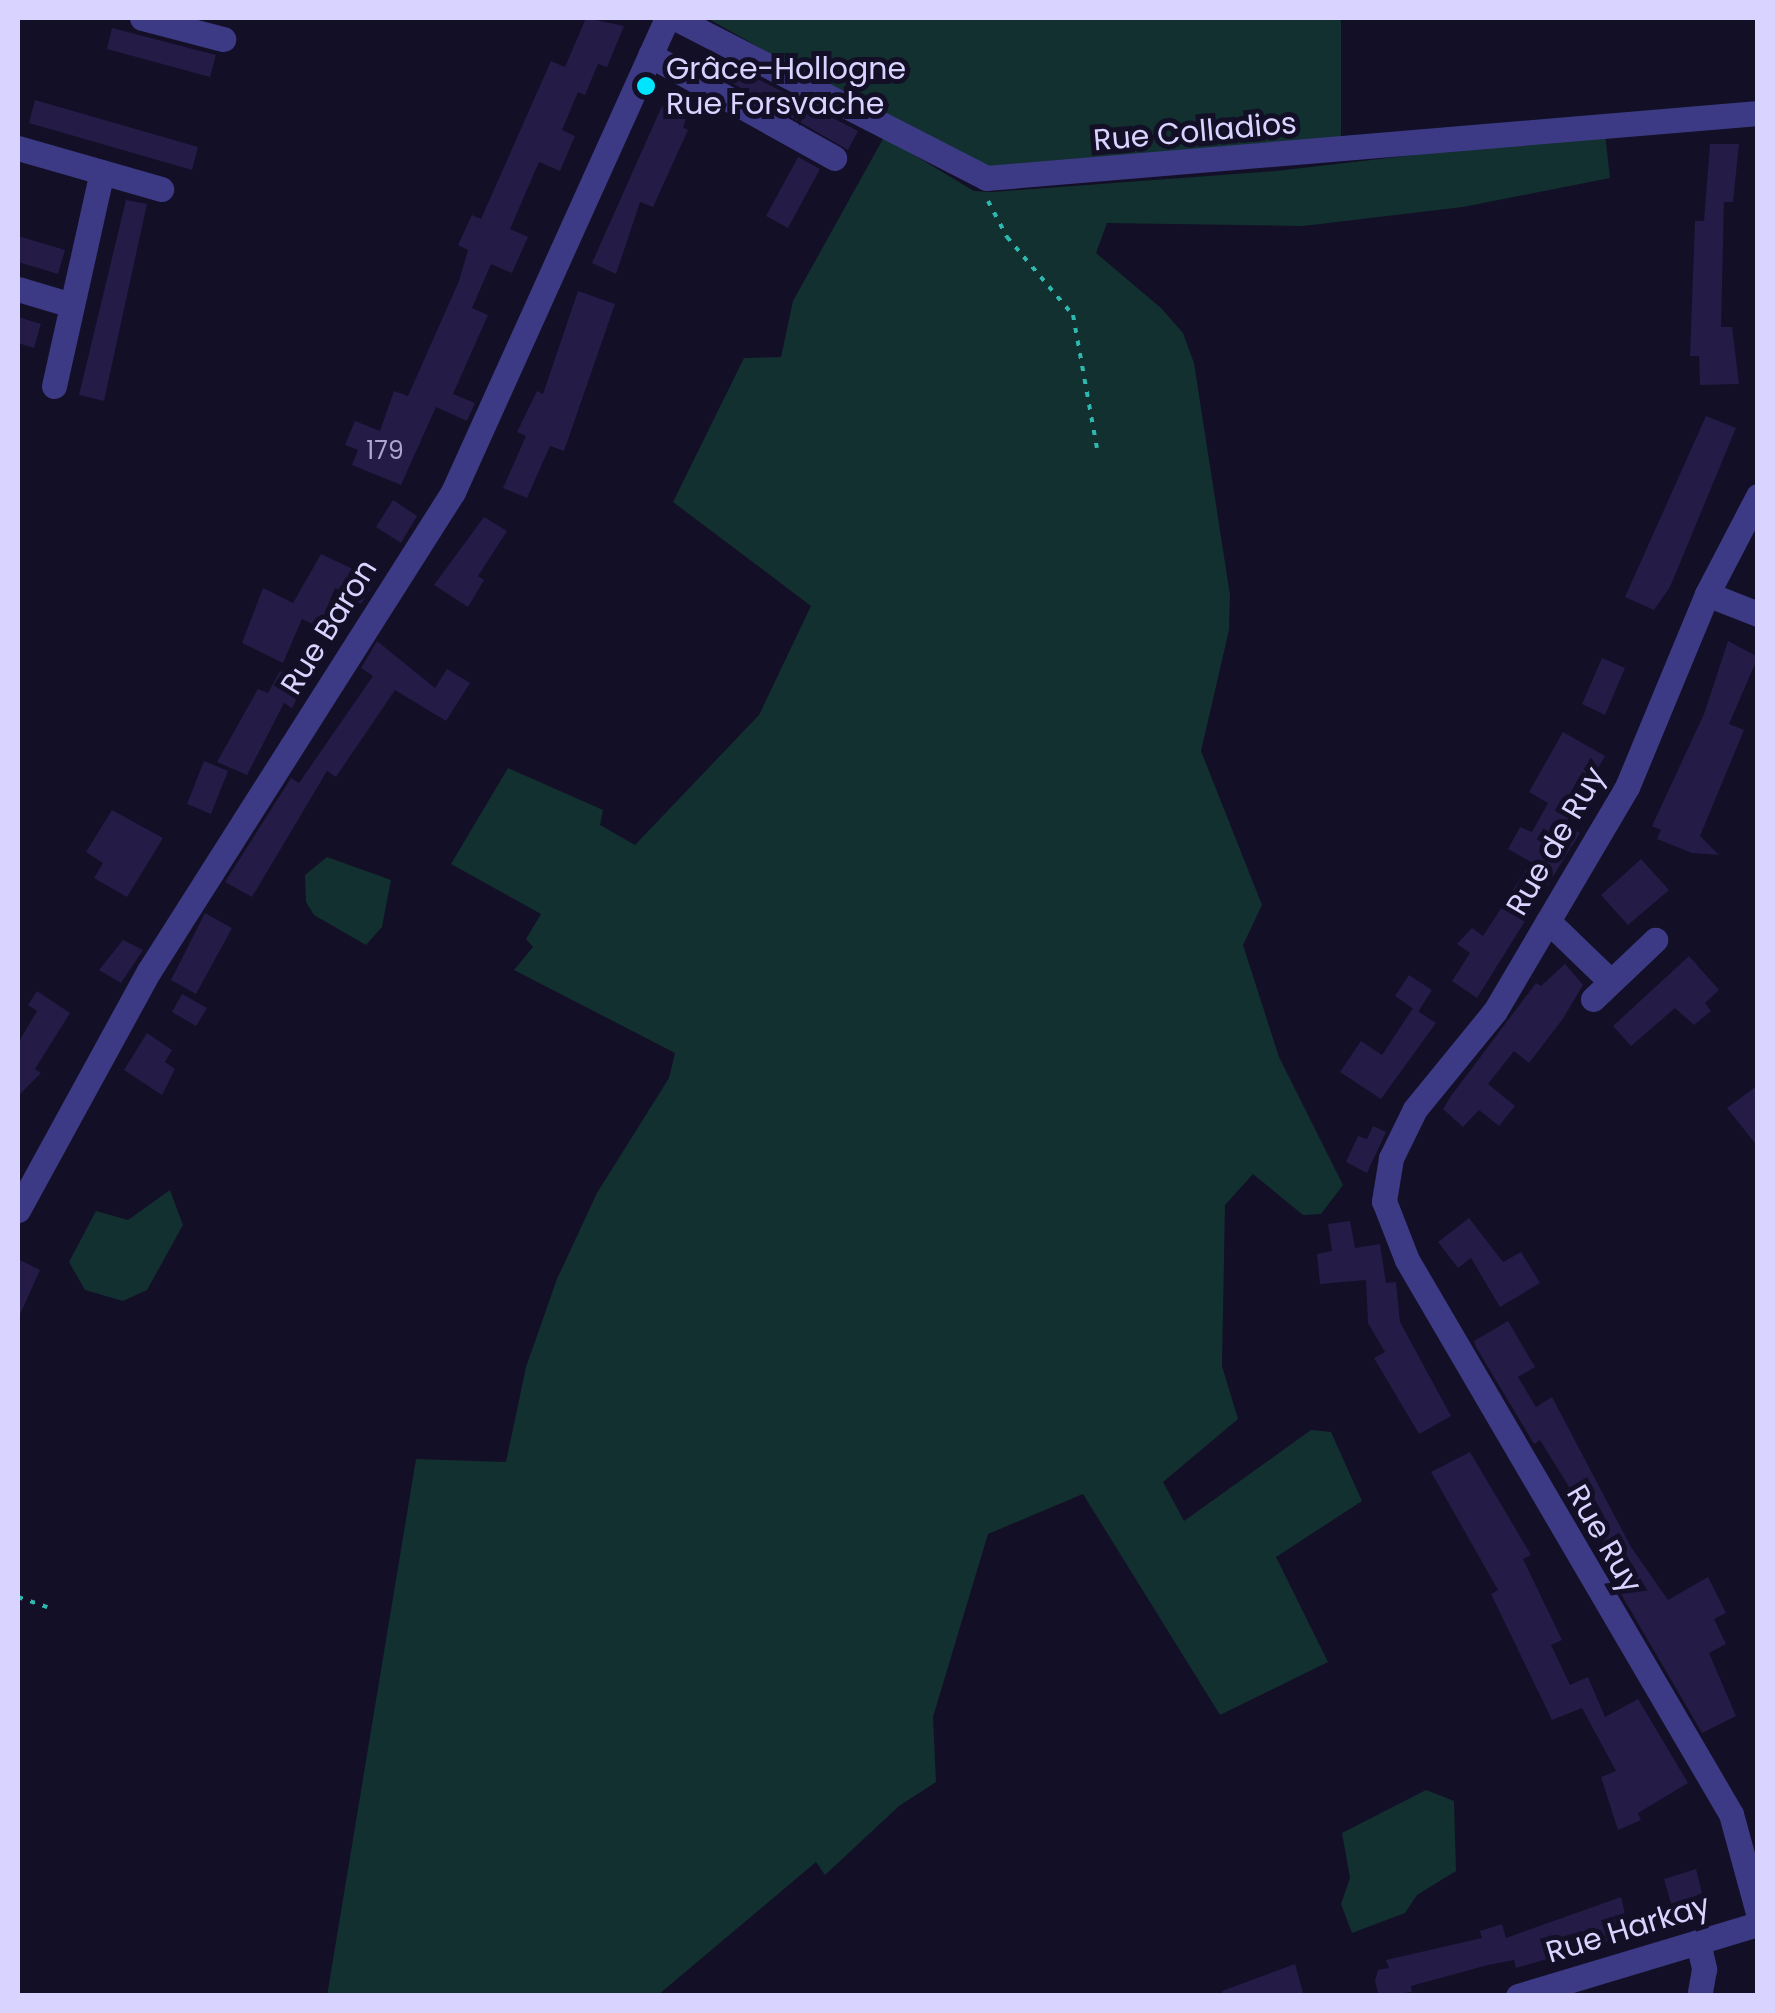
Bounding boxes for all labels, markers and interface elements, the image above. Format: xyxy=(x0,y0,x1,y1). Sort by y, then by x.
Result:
place label: Grâce-Hollogne Rue Forsvache xyxy=(666,51,906,122)
marker: Grâce-Hollogne Rue Forsvache xyxy=(635,75,657,97)
street label: Rue Colladios xyxy=(1092,105,1298,159)
house number: 179 xyxy=(366,436,404,466)
street label: Rue Baron xyxy=(273,553,385,701)
street label: Rue de Ruy xyxy=(1499,760,1613,922)
street label: Rue Ruy xyxy=(1559,1479,1649,1599)
street label: Rue Harkay xyxy=(1542,1887,1714,1971)

